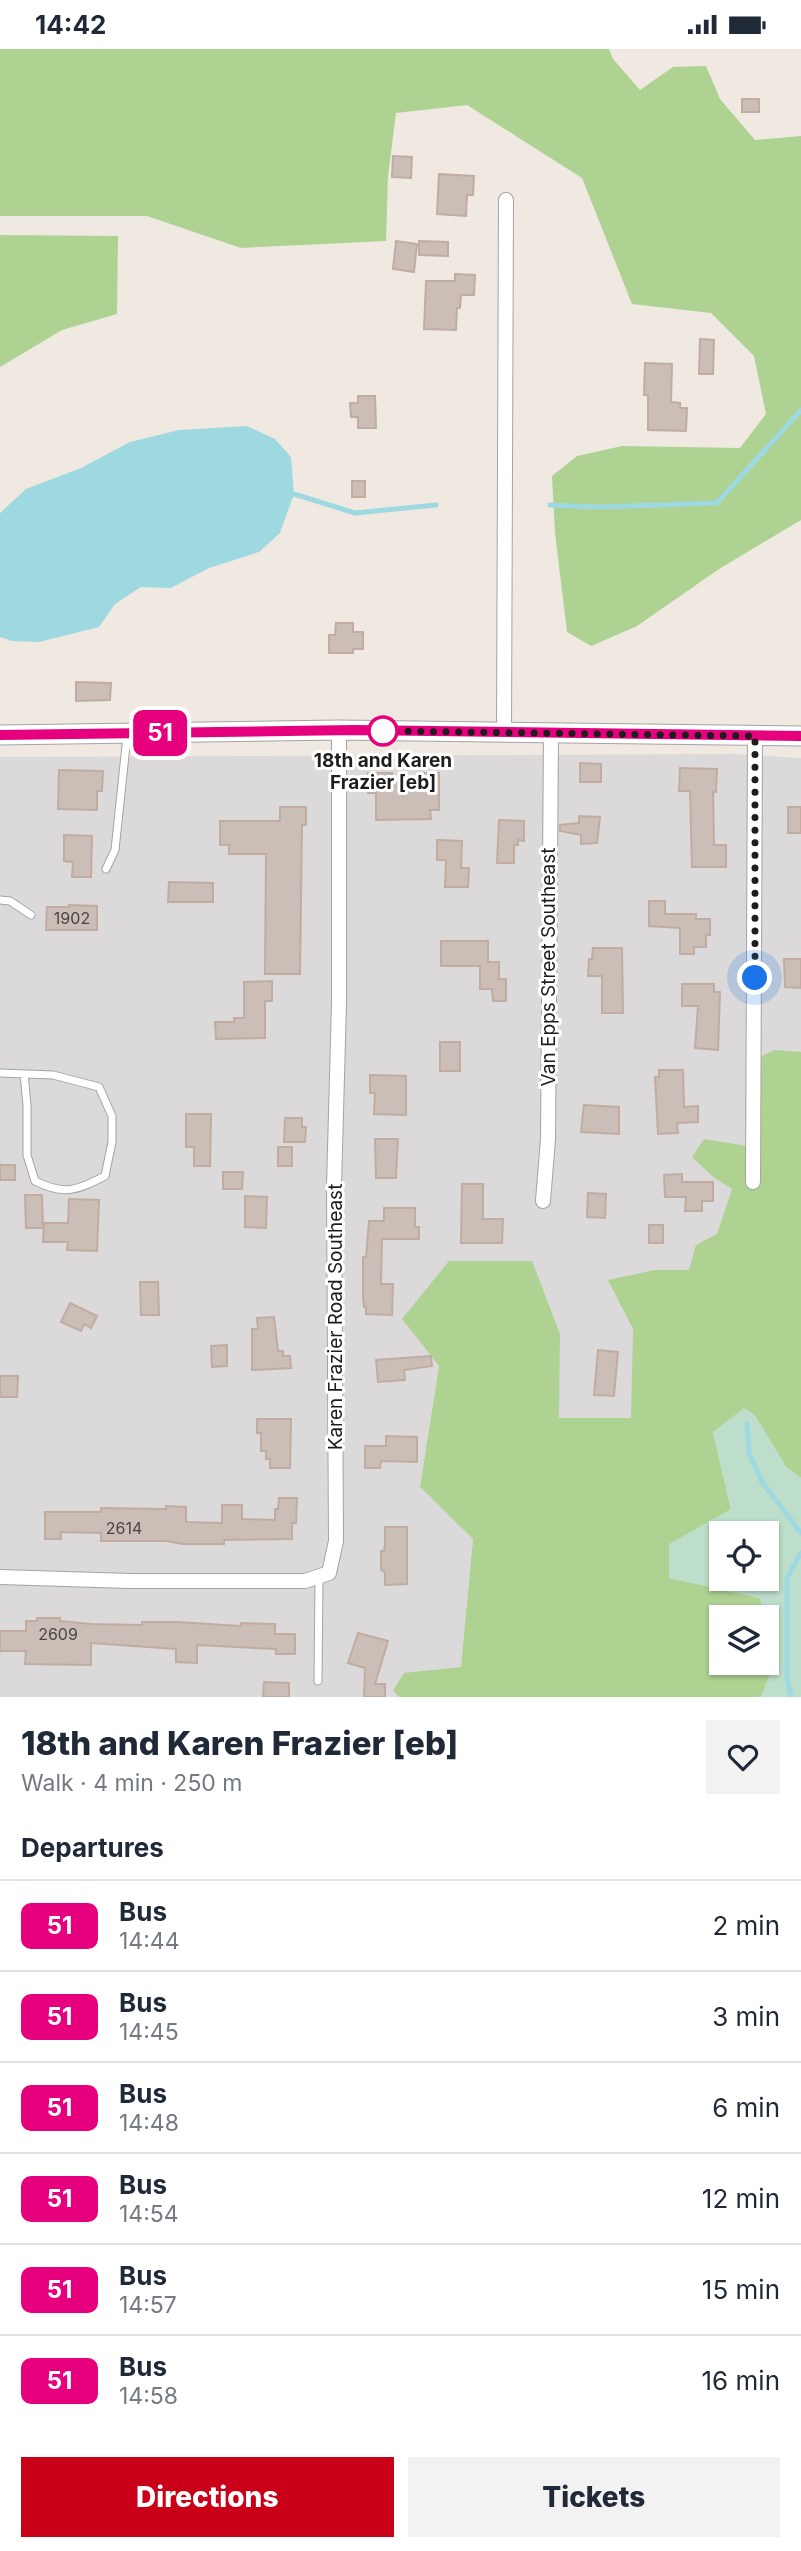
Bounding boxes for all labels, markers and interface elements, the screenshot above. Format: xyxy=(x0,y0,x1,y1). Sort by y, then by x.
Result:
text: 14:42 xyxy=(35,9,106,40)
line badge: 51 xyxy=(128,710,192,756)
marker: 18th and Karen Frazier [eb] xyxy=(368,716,398,746)
text: 51 xyxy=(147,718,173,747)
place label: 18th and Karen Frazier [eb] xyxy=(314,749,452,794)
street label: Van Epps Street Southeast xyxy=(537,848,560,1086)
house number: 1902 xyxy=(54,908,90,928)
your location xyxy=(737,960,772,995)
street label: Karen Frazier Road Southeast xyxy=(324,1184,347,1450)
house number: 2614 xyxy=(106,1518,142,1538)
map controls xyxy=(709,1521,779,1675)
button: locate xyxy=(709,1521,779,1591)
button: layers xyxy=(709,1605,779,1675)
house number: 2609 xyxy=(38,1624,78,1644)
button: heart xyxy=(706,1720,780,1794)
text: 18th and Karen Frazier [eb] xyxy=(21,1723,458,1763)
text: Walk · 4 min · 250 m xyxy=(21,1769,243,1797)
text: Departures xyxy=(21,1832,164,1863)
text: Bus xyxy=(119,1896,167,1927)
text: 2 min xyxy=(712,1910,780,1941)
text: 51 xyxy=(47,1911,72,1940)
text: 14:44 xyxy=(119,1927,180,1955)
text: Bus xyxy=(119,1987,167,2018)
text: 3 min xyxy=(712,2001,780,2032)
text: 51 xyxy=(47,2002,72,2031)
text: 14:45 xyxy=(119,2018,179,2046)
text: Bus xyxy=(119,2078,167,2109)
text: 6 min xyxy=(712,2092,780,2123)
text: 51 xyxy=(47,2093,72,2122)
text: 14:48 xyxy=(119,2109,179,2137)
text: Bus xyxy=(119,2169,167,2200)
text: 12 min xyxy=(702,2183,780,2214)
text: 51 xyxy=(47,2184,72,2213)
text: 14:54 xyxy=(119,2200,179,2228)
text: Bus xyxy=(119,2260,167,2291)
text: 15 min xyxy=(702,2274,780,2305)
text: 51 xyxy=(47,2275,72,2304)
text: 14:57 xyxy=(119,2291,177,2319)
text: Bus xyxy=(119,2351,167,2382)
text: 16 min xyxy=(702,2365,780,2396)
text: 51 xyxy=(47,2366,72,2395)
text: 14:58 xyxy=(119,2382,178,2410)
button: Directions xyxy=(21,2457,394,2537)
button: Tickets xyxy=(408,2457,780,2537)

